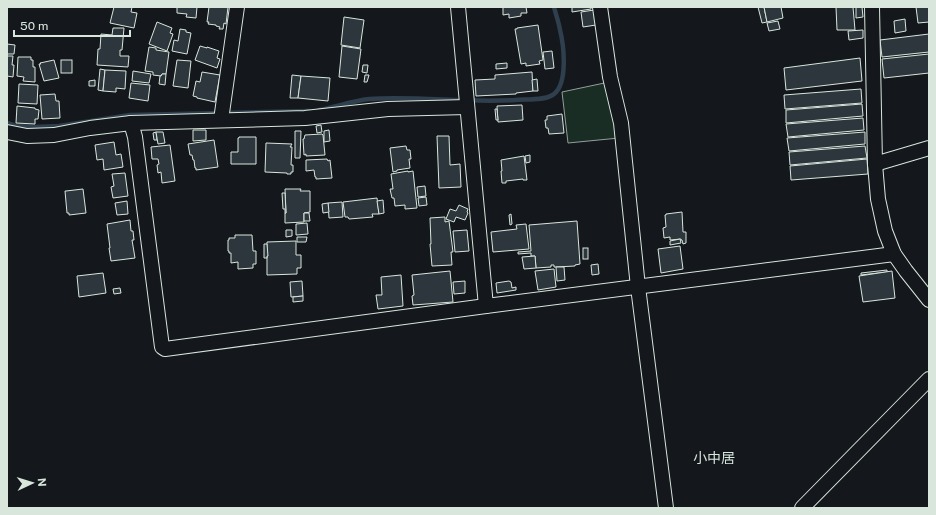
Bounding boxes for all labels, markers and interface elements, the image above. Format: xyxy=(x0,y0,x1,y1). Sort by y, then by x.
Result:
scale bar xyxy=(14,12,130,38)
text: 50 m xyxy=(20,19,48,33)
district label: 小中居 xyxy=(693,450,735,466)
north arrow xyxy=(12,463,52,503)
text: N xyxy=(36,478,48,487)

